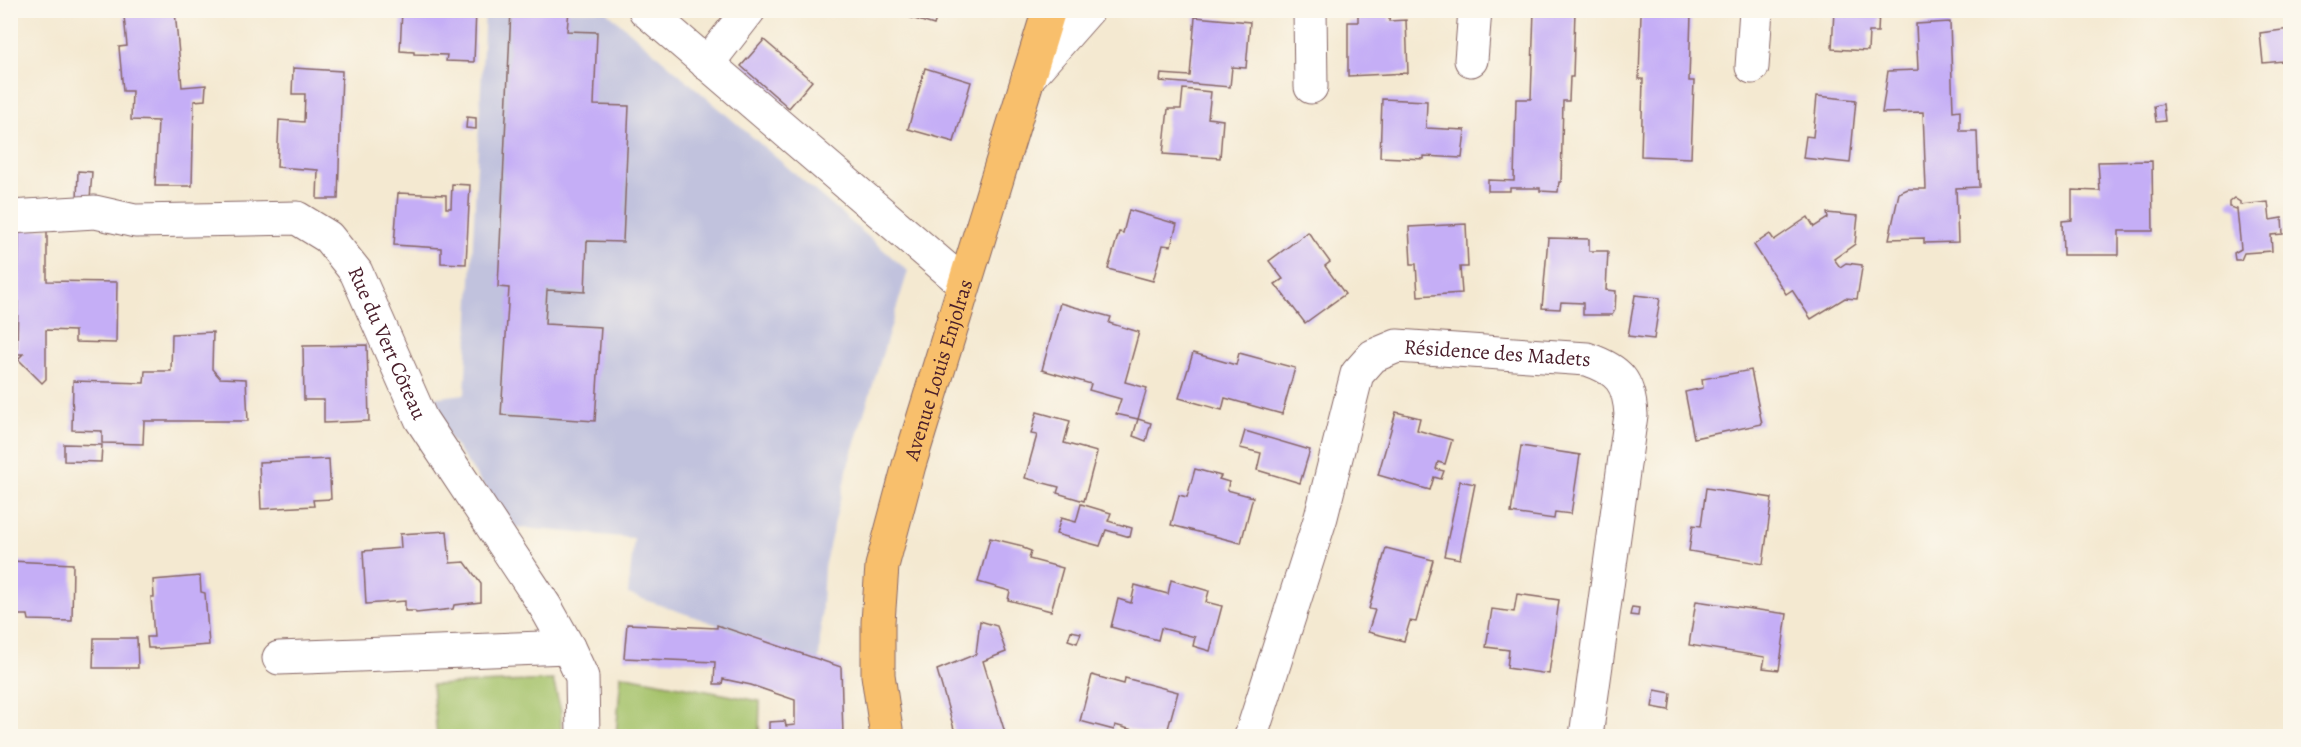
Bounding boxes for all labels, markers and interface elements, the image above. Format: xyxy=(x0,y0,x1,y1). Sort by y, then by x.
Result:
street label: Rue du Vert Côteau xyxy=(341,262,434,424)
street label: Avenue Louis Enjolras xyxy=(897,276,979,465)
street label: Résidence des Madets xyxy=(1403,333,1592,373)

